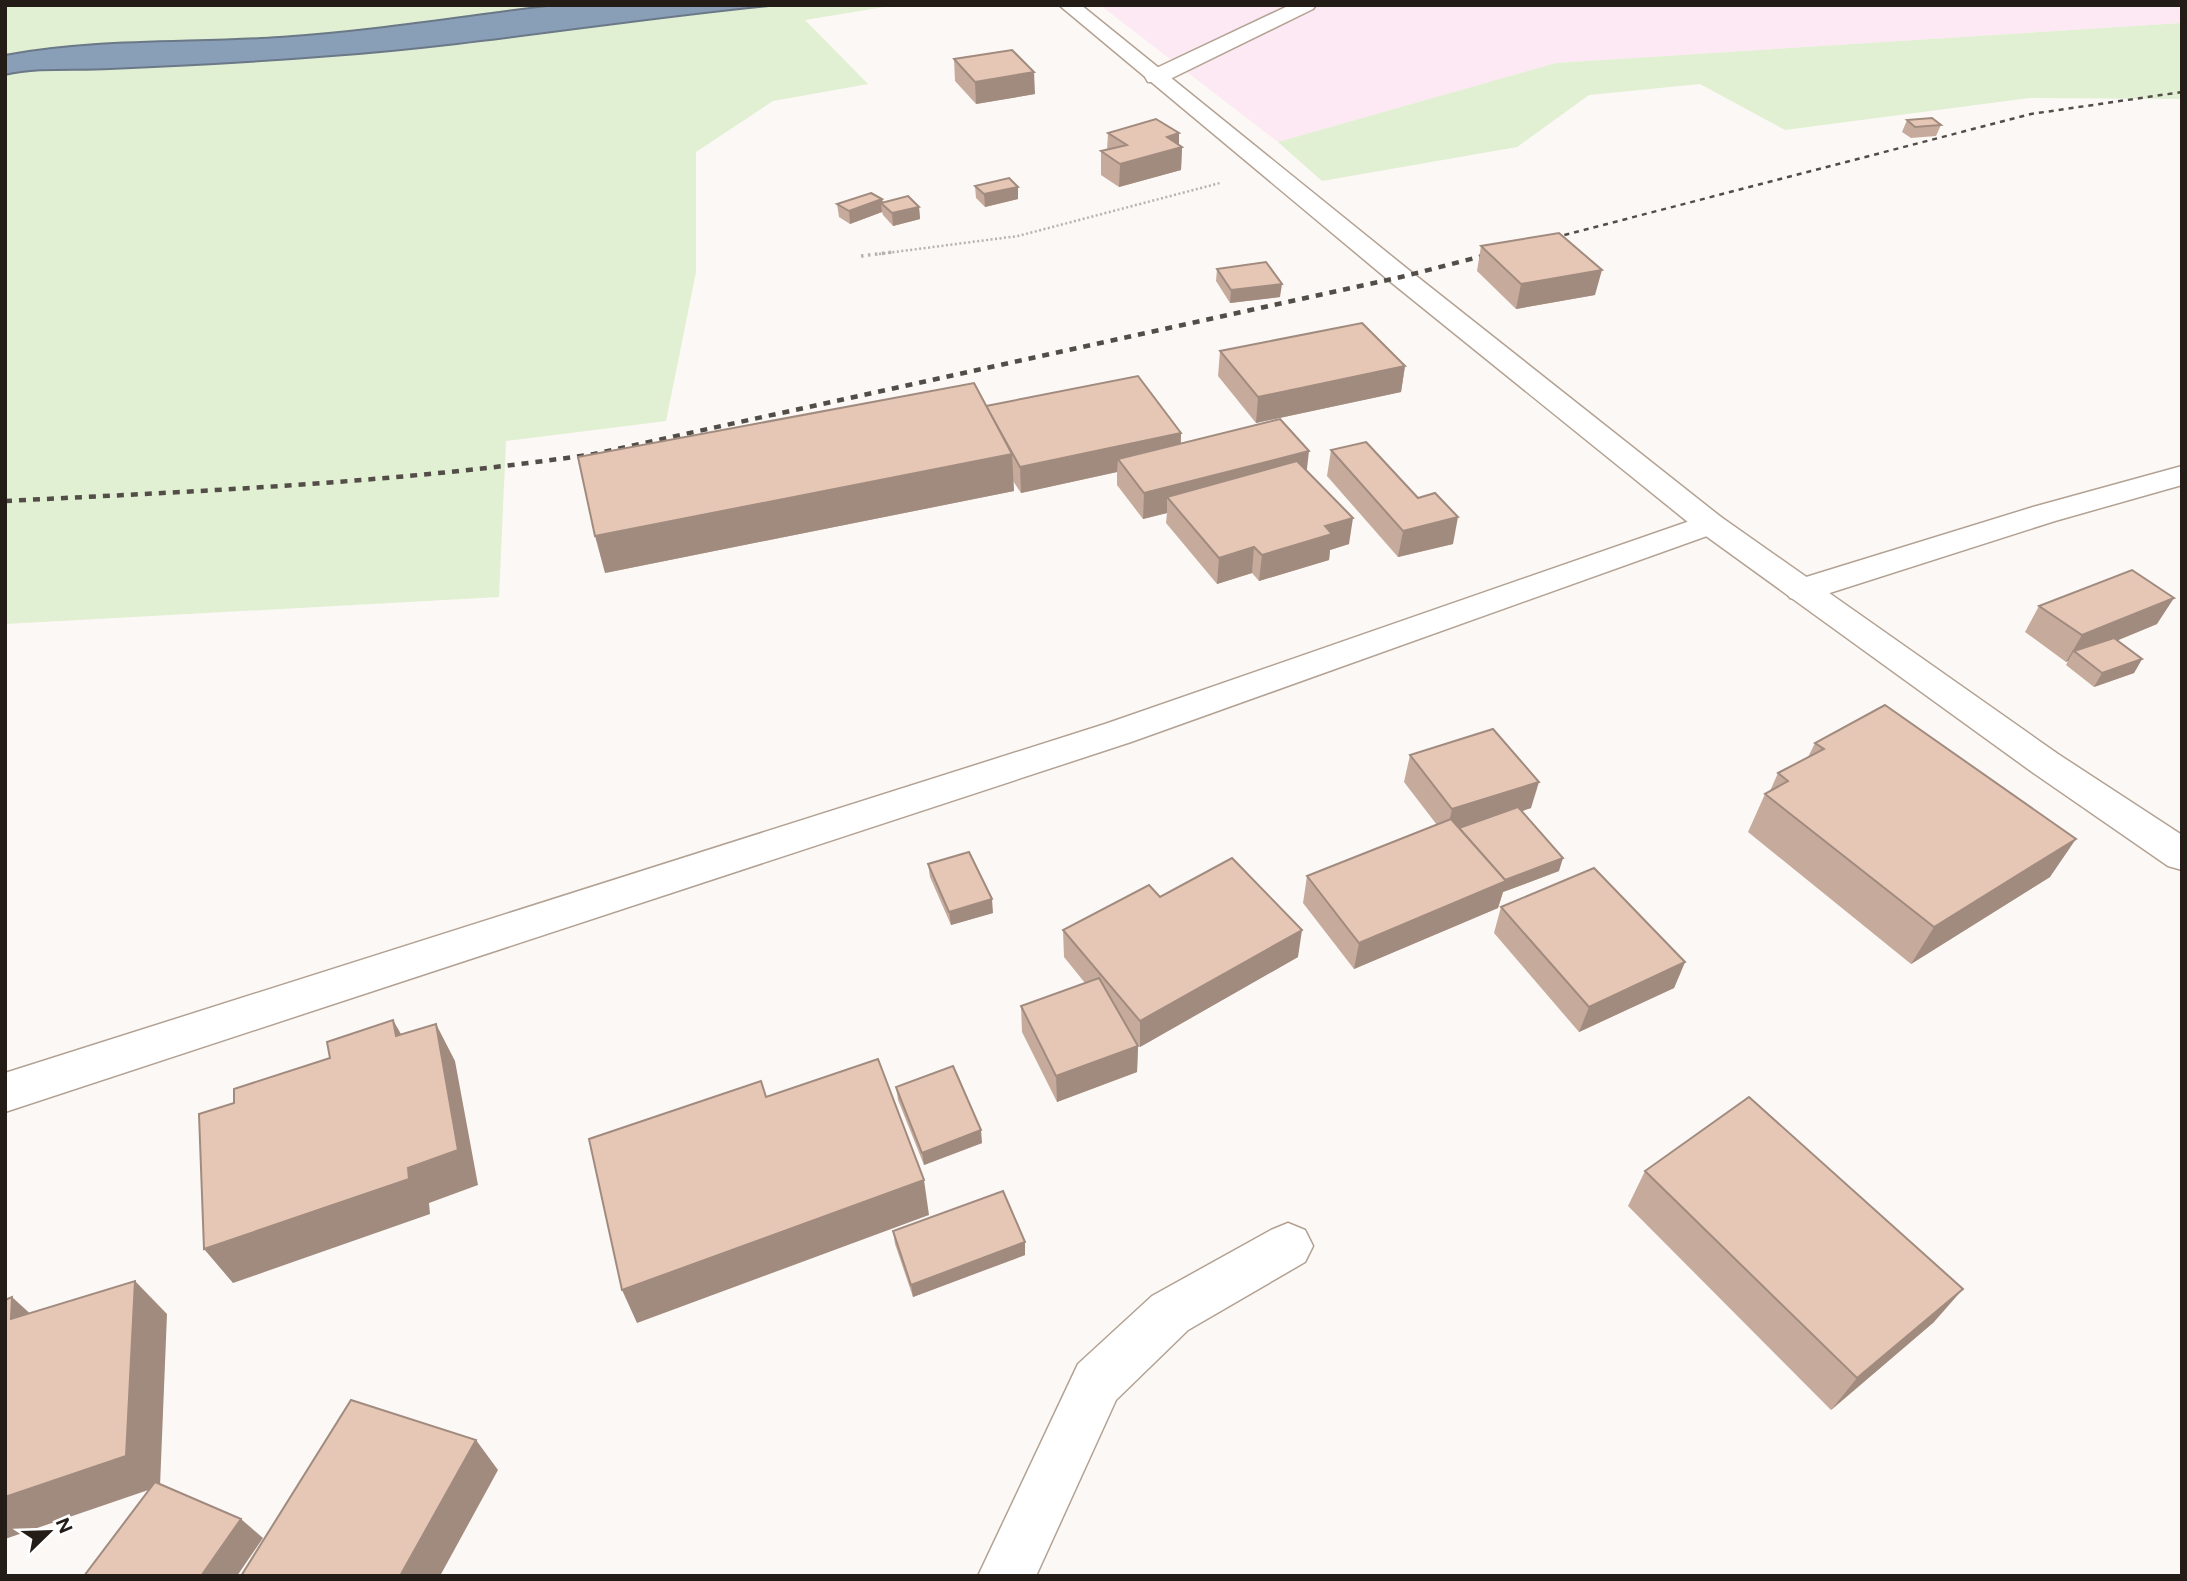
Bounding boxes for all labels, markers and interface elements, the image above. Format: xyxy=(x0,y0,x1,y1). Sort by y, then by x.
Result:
north arrow xyxy=(14,1497,84,1567)
text: N xyxy=(51,1514,78,1537)

